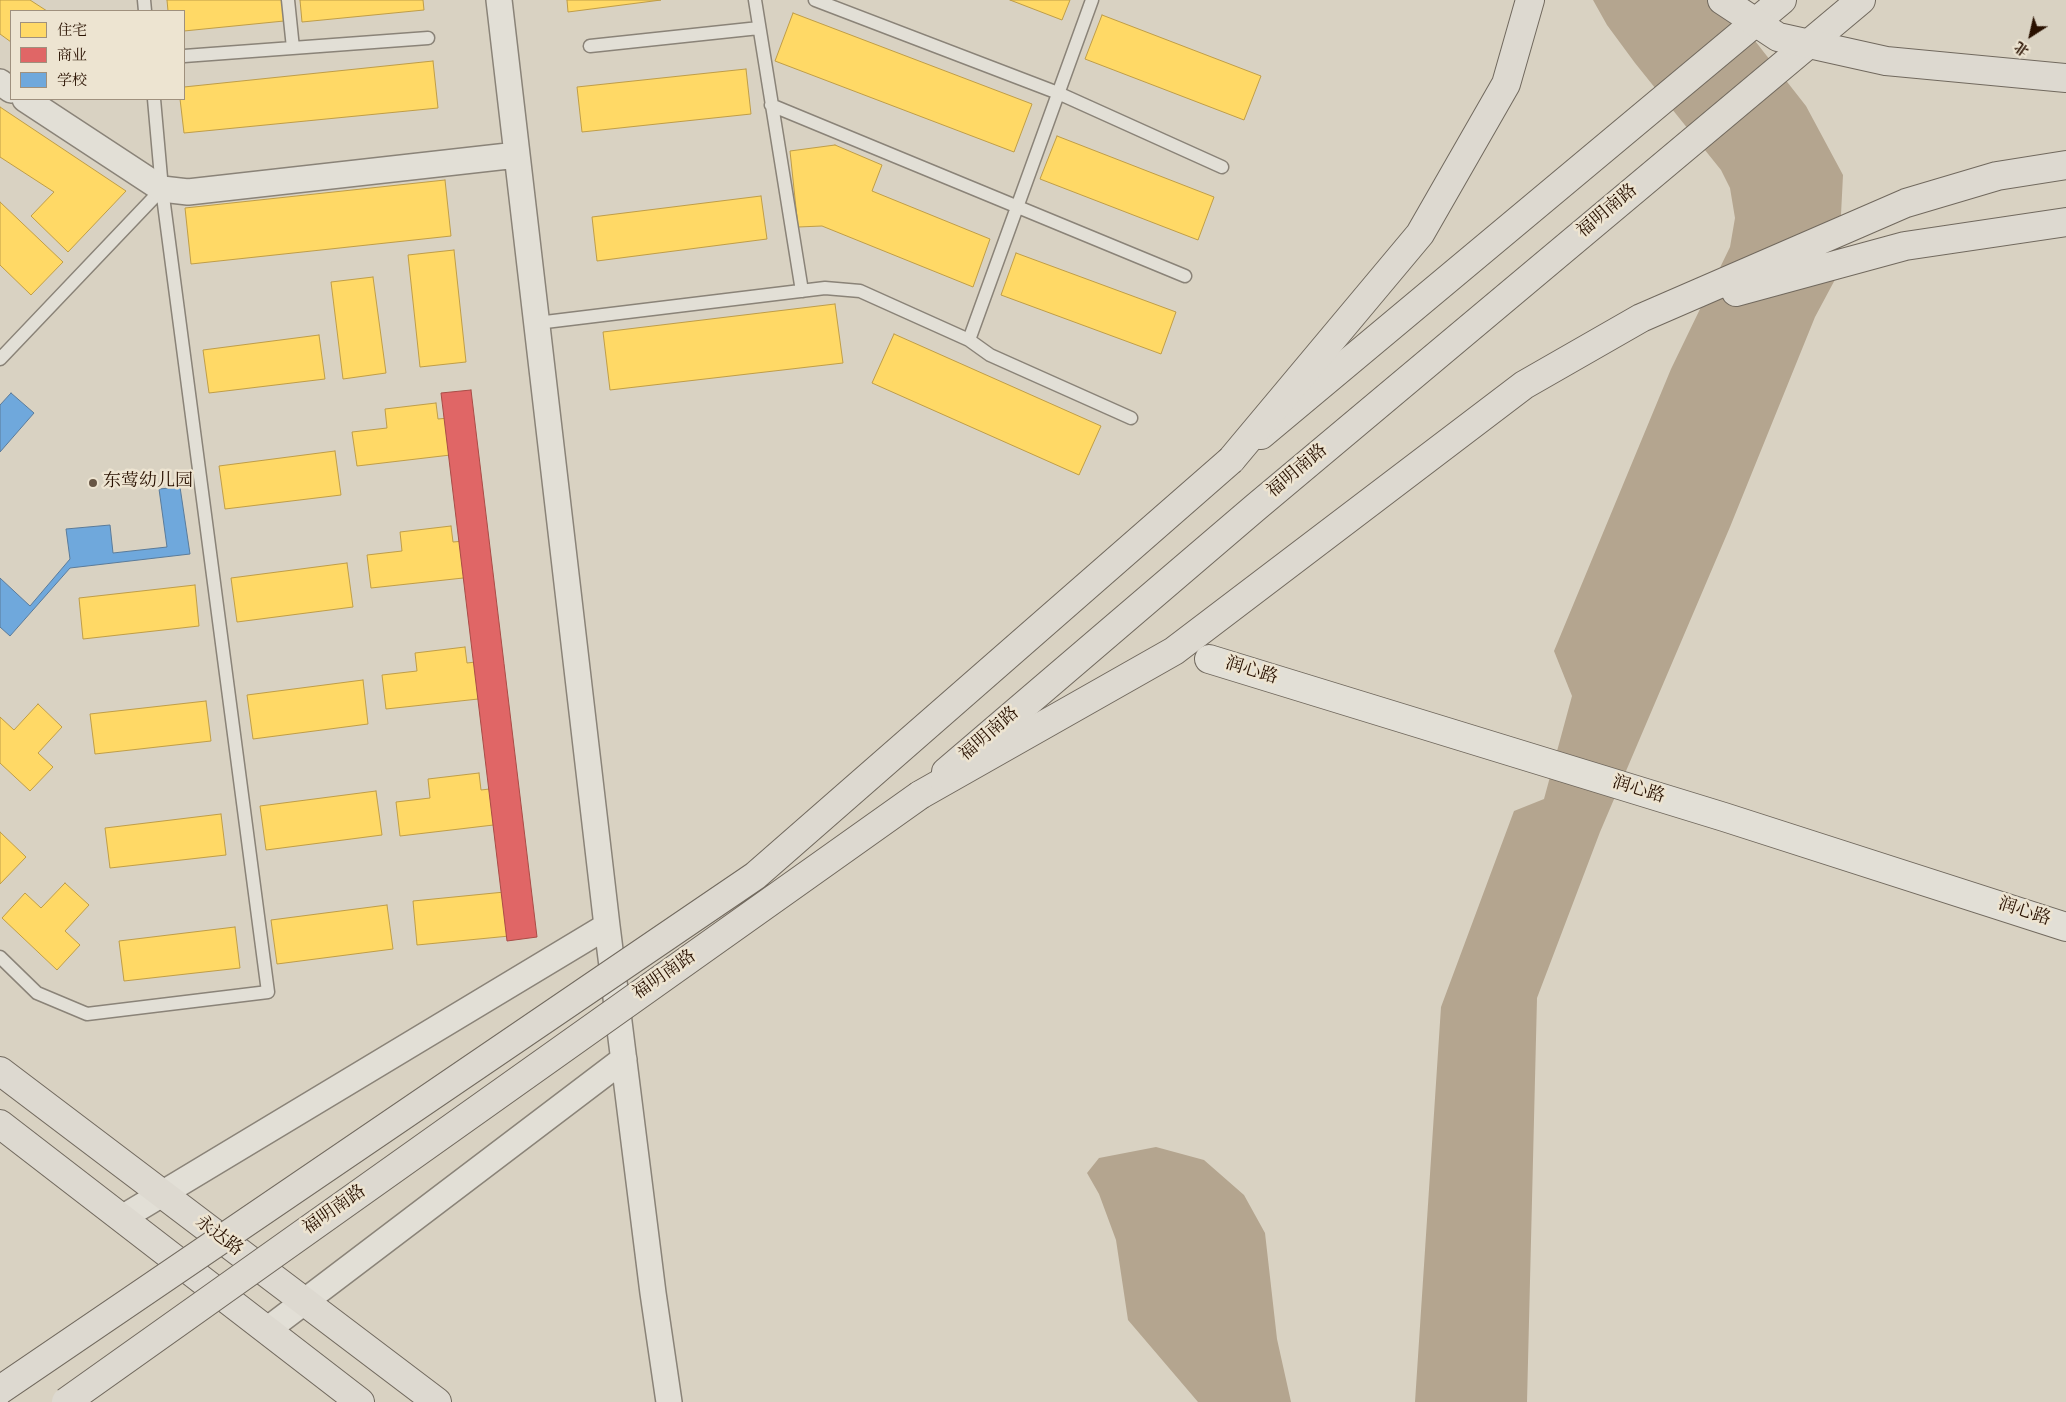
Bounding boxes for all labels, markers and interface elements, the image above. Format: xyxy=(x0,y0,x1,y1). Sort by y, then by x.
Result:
legend xyxy=(10,10,185,100)
north arrow xyxy=(2006,10,2056,60)
text: 住宅 xyxy=(57,21,87,42)
text: 北 xyxy=(2011,36,2033,59)
text: 商业 xyxy=(57,46,87,67)
text: 学校 xyxy=(57,71,87,92)
street label: 福明南路 xyxy=(1573,181,1643,243)
street label: 福明南路 xyxy=(1263,441,1333,503)
place label: 东莺幼儿园 xyxy=(103,472,193,494)
marker: 东莺幼儿园 xyxy=(87,477,99,489)
street label: 润心路 xyxy=(1222,654,1280,690)
street label: 福明南路 xyxy=(956,703,1024,767)
street label: 润心路 xyxy=(1609,773,1667,809)
street label: 润心路 xyxy=(1995,894,2053,932)
street label: 福明南路 xyxy=(629,947,701,1005)
street label: 福明南路 xyxy=(299,1182,371,1240)
street label: 永达路 xyxy=(190,1212,246,1262)

